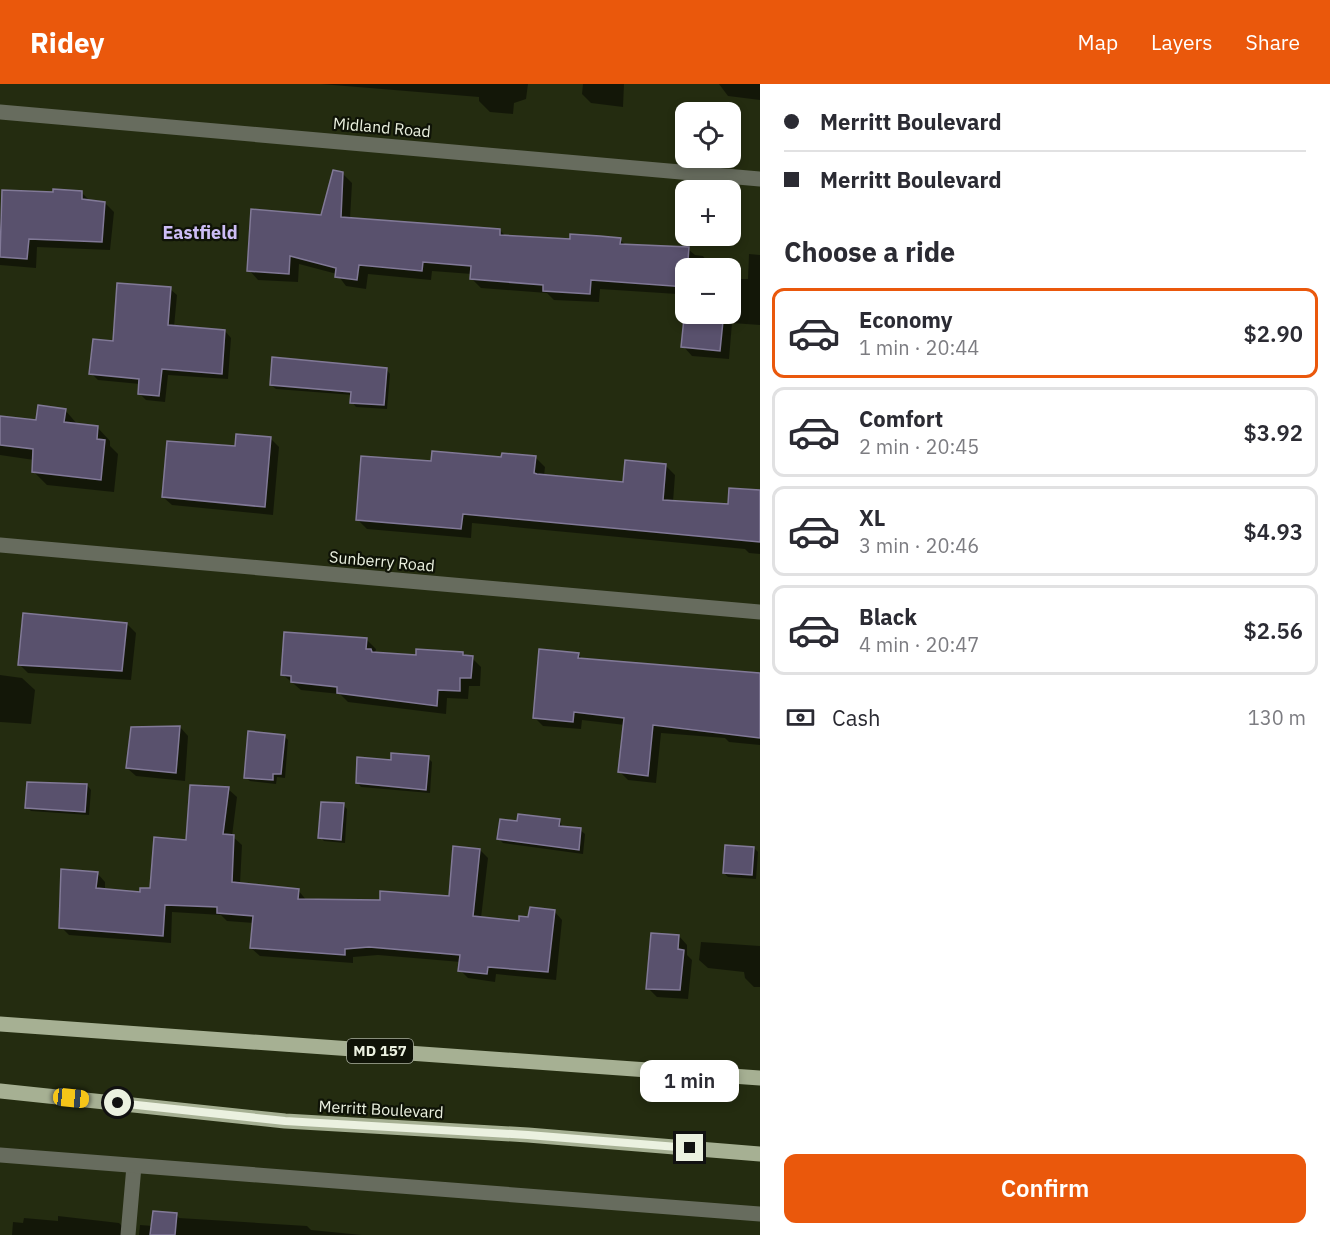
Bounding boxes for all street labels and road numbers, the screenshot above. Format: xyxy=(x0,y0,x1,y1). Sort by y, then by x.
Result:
street label: Midland Road xyxy=(332,113,432,141)
street label: Sunberry Road xyxy=(328,546,436,576)
road number: MD 157 xyxy=(347,1039,413,1063)
street label: Merritt Boulevard xyxy=(318,1096,444,1122)

